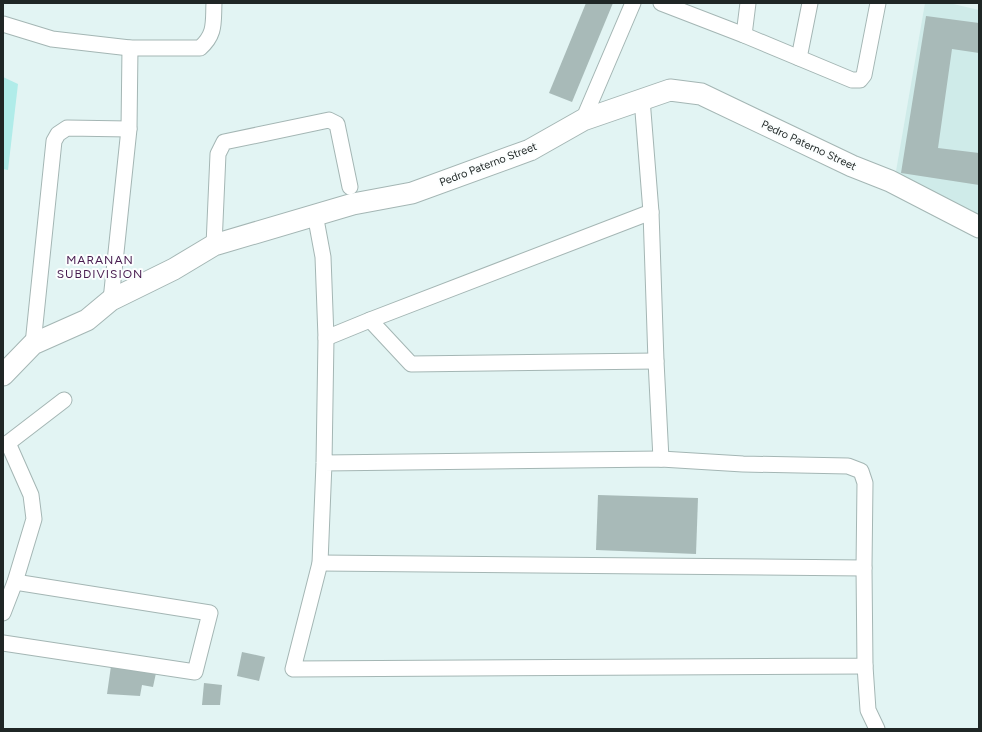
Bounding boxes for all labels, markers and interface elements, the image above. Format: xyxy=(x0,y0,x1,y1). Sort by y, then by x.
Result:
street label: Pedro Paterno Street xyxy=(759,118,858,173)
street label: Pedro Paterno Street xyxy=(438,140,539,189)
district label: MARANAN SUBDIVISION xyxy=(57,253,143,281)

